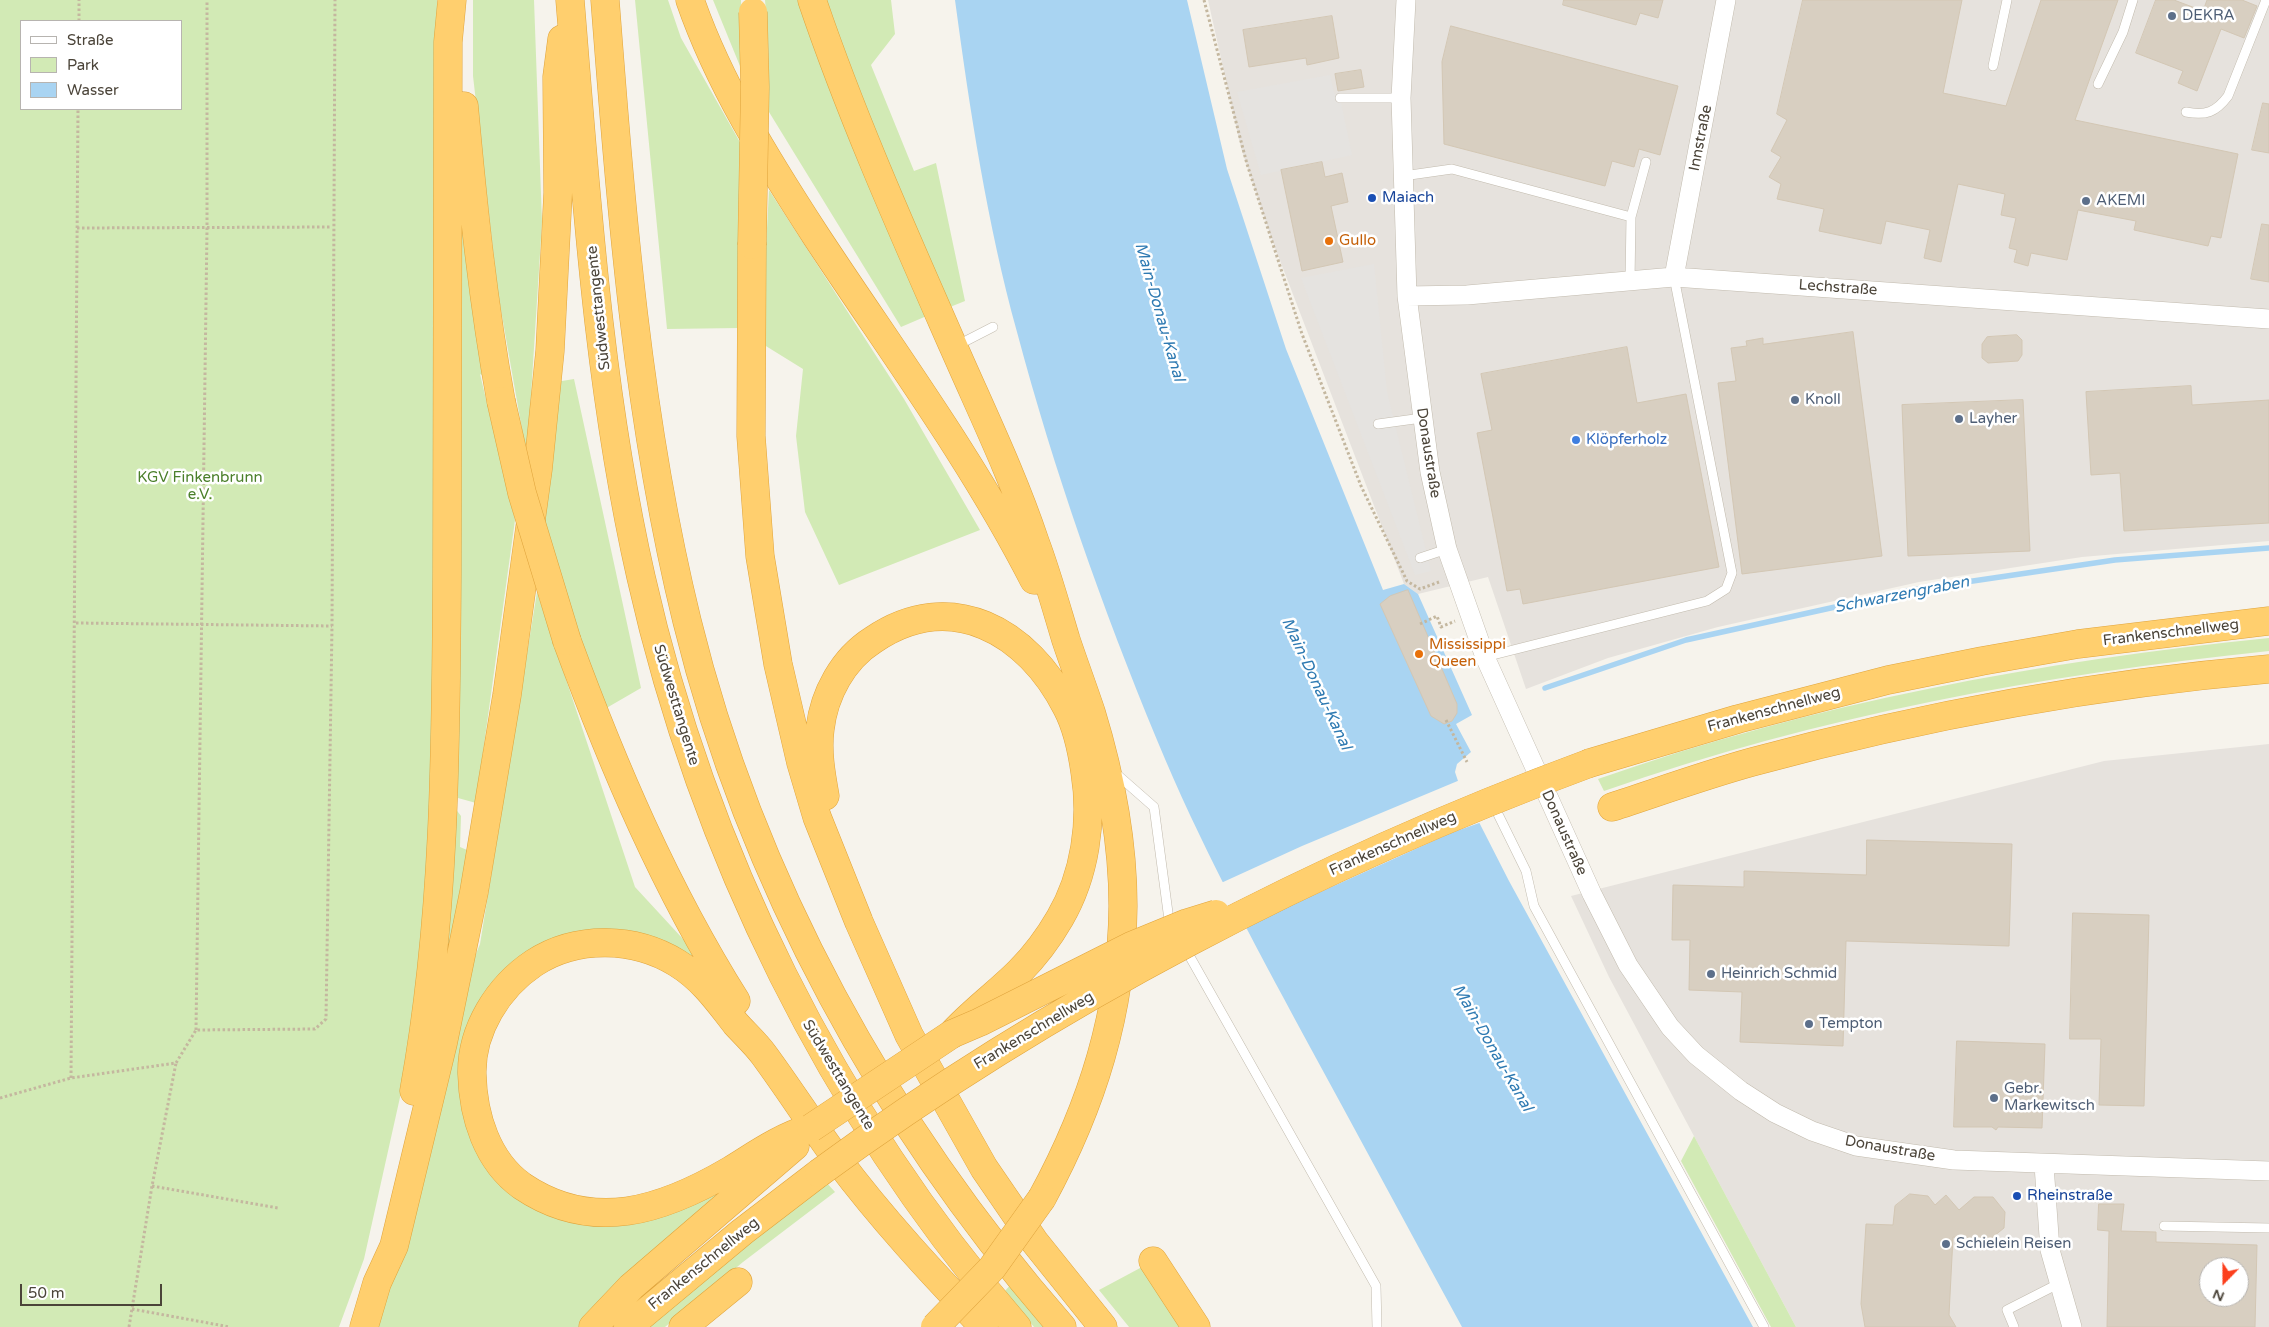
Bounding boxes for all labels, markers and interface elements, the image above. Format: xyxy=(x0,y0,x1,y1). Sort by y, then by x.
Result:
place label: DEKRA xyxy=(2182,7,2235,25)
marker: DEKRA xyxy=(2166,10,2178,22)
legend xyxy=(20,20,182,110)
text: Straße xyxy=(67,31,113,49)
text: Park xyxy=(67,56,99,74)
text: Wasser xyxy=(67,81,119,99)
street label: Innstraße xyxy=(1686,103,1716,173)
place label: Maiach xyxy=(1382,189,1434,207)
marker: Maiach xyxy=(1366,192,1378,204)
place label: AKEMI xyxy=(2096,192,2146,210)
marker: AKEMI xyxy=(2080,195,2092,207)
place label: Gullo xyxy=(1339,232,1376,250)
marker: Gullo xyxy=(1323,235,1335,247)
water label: Main-Donau-Kanal xyxy=(1130,240,1188,384)
street label: Südwesttangente xyxy=(584,245,614,371)
street label: Lechstraße xyxy=(1798,276,1878,300)
place label: Knoll xyxy=(1805,391,1841,409)
marker: Knoll xyxy=(1789,394,1801,406)
street label: Donaustraße xyxy=(1412,406,1444,500)
place label: Layher xyxy=(1969,410,2017,428)
marker: Layher xyxy=(1953,413,1965,425)
place label: Klöpferholz xyxy=(1586,431,1667,449)
marker: Klöpferholz xyxy=(1570,434,1582,446)
park label: KGV Finkenbrunn e.V. xyxy=(137,469,263,504)
water label: Schwarzengraben xyxy=(1833,573,1971,617)
water label: Main-Donau-Kanal xyxy=(1277,615,1355,753)
street label: Frankenschnellweg xyxy=(2102,616,2240,650)
place label: Mississippi Queen xyxy=(1429,636,1506,671)
street label: Südwesttangente xyxy=(649,643,703,767)
marker: Mississippi Queen xyxy=(1413,648,1425,660)
street label: Frankenschnellweg xyxy=(1706,684,1842,736)
street label: Donaustraße xyxy=(1537,788,1591,878)
street label: Frankenschnellweg xyxy=(1327,808,1459,880)
place label: Heinrich Schmid xyxy=(1721,965,1837,983)
marker: Heinrich Schmid xyxy=(1705,968,1717,980)
water label: Main-Donau-Kanal xyxy=(1448,981,1536,1115)
street label: Frankenschnellweg xyxy=(971,988,1097,1074)
place label: Tempton xyxy=(1819,1015,1883,1033)
street label: Südwesttangente xyxy=(798,1017,878,1133)
marker: Tempton xyxy=(1803,1018,1815,1030)
place label: Gebr. Markewitsch xyxy=(2004,1080,2095,1115)
marker: Gebr. Markewitsch xyxy=(1988,1092,2000,1104)
street label: Donaustraße xyxy=(1843,1132,1937,1166)
place label: Rheinstraße xyxy=(2027,1187,2113,1205)
marker: Rheinstraße xyxy=(2011,1190,2023,1202)
street label: Frankenschnellweg xyxy=(645,1214,763,1314)
place label: Schielein Reisen xyxy=(1956,1235,2071,1253)
marker: Schielein Reisen xyxy=(1940,1238,1952,1250)
north arrow xyxy=(2199,1257,2249,1307)
scale bar xyxy=(22,1274,165,1306)
text: 50 m xyxy=(28,1284,65,1302)
text: N xyxy=(2210,1285,2227,1305)

